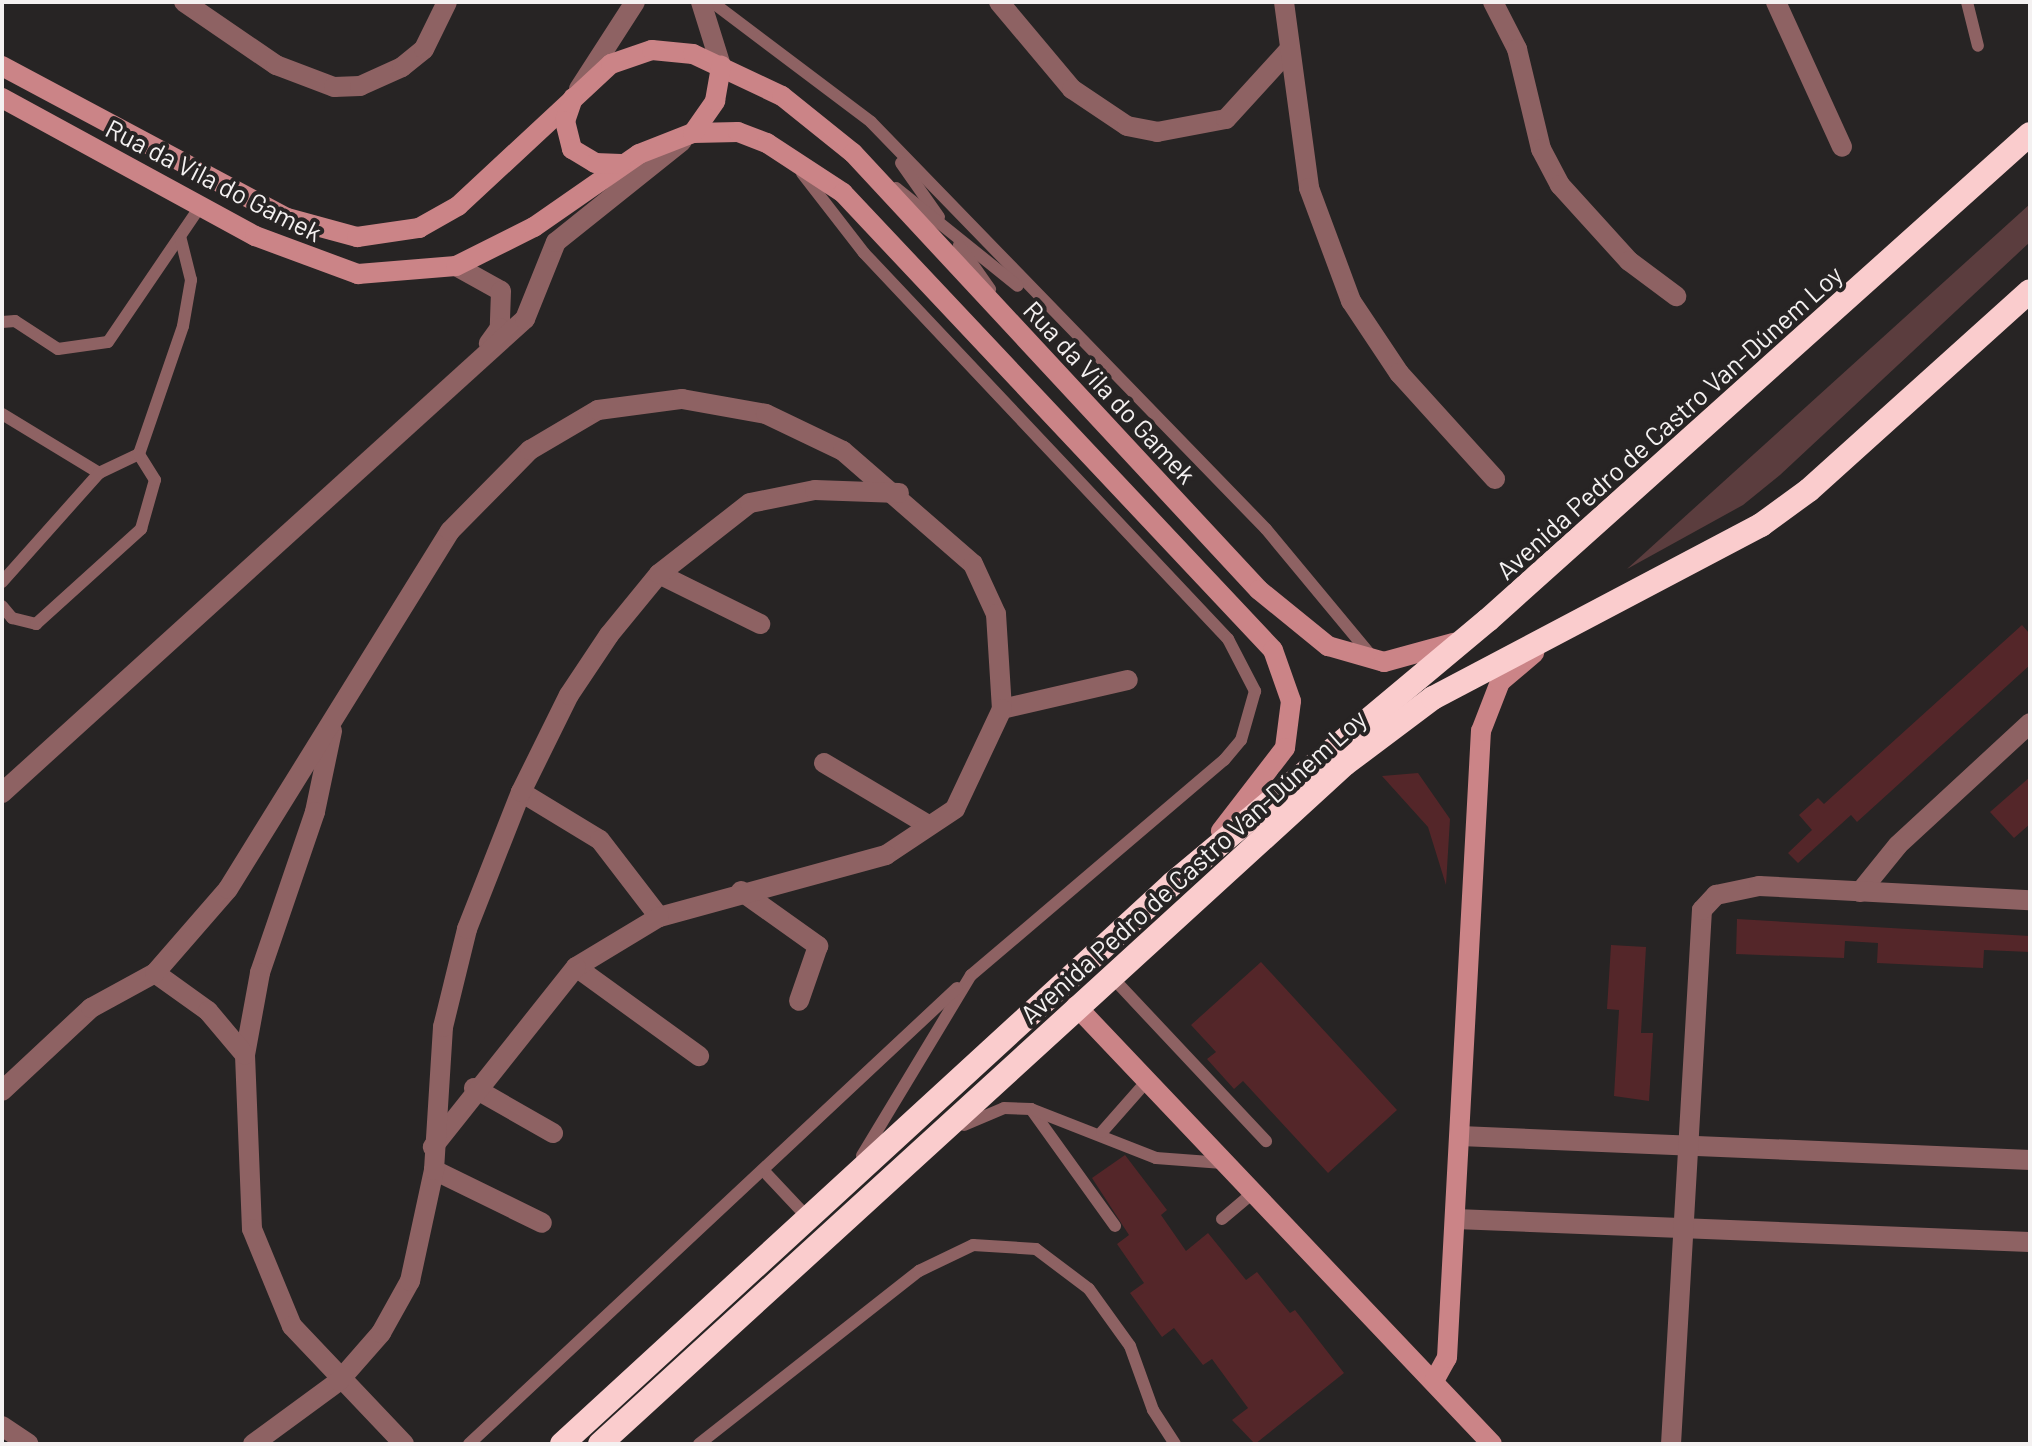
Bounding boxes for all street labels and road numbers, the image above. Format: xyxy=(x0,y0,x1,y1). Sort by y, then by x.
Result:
street label: Rua da Vila do Gamek xyxy=(101,112,327,248)
street label: Avenida Pedro de Castro Van-Dúnem Loy xyxy=(1490,258,1848,586)
street label: Rua da Vila do Gamek xyxy=(1017,294,1203,490)
street label: Avenida Pedro de Castro Van-Dúnem Loy xyxy=(1014,702,1372,1030)

